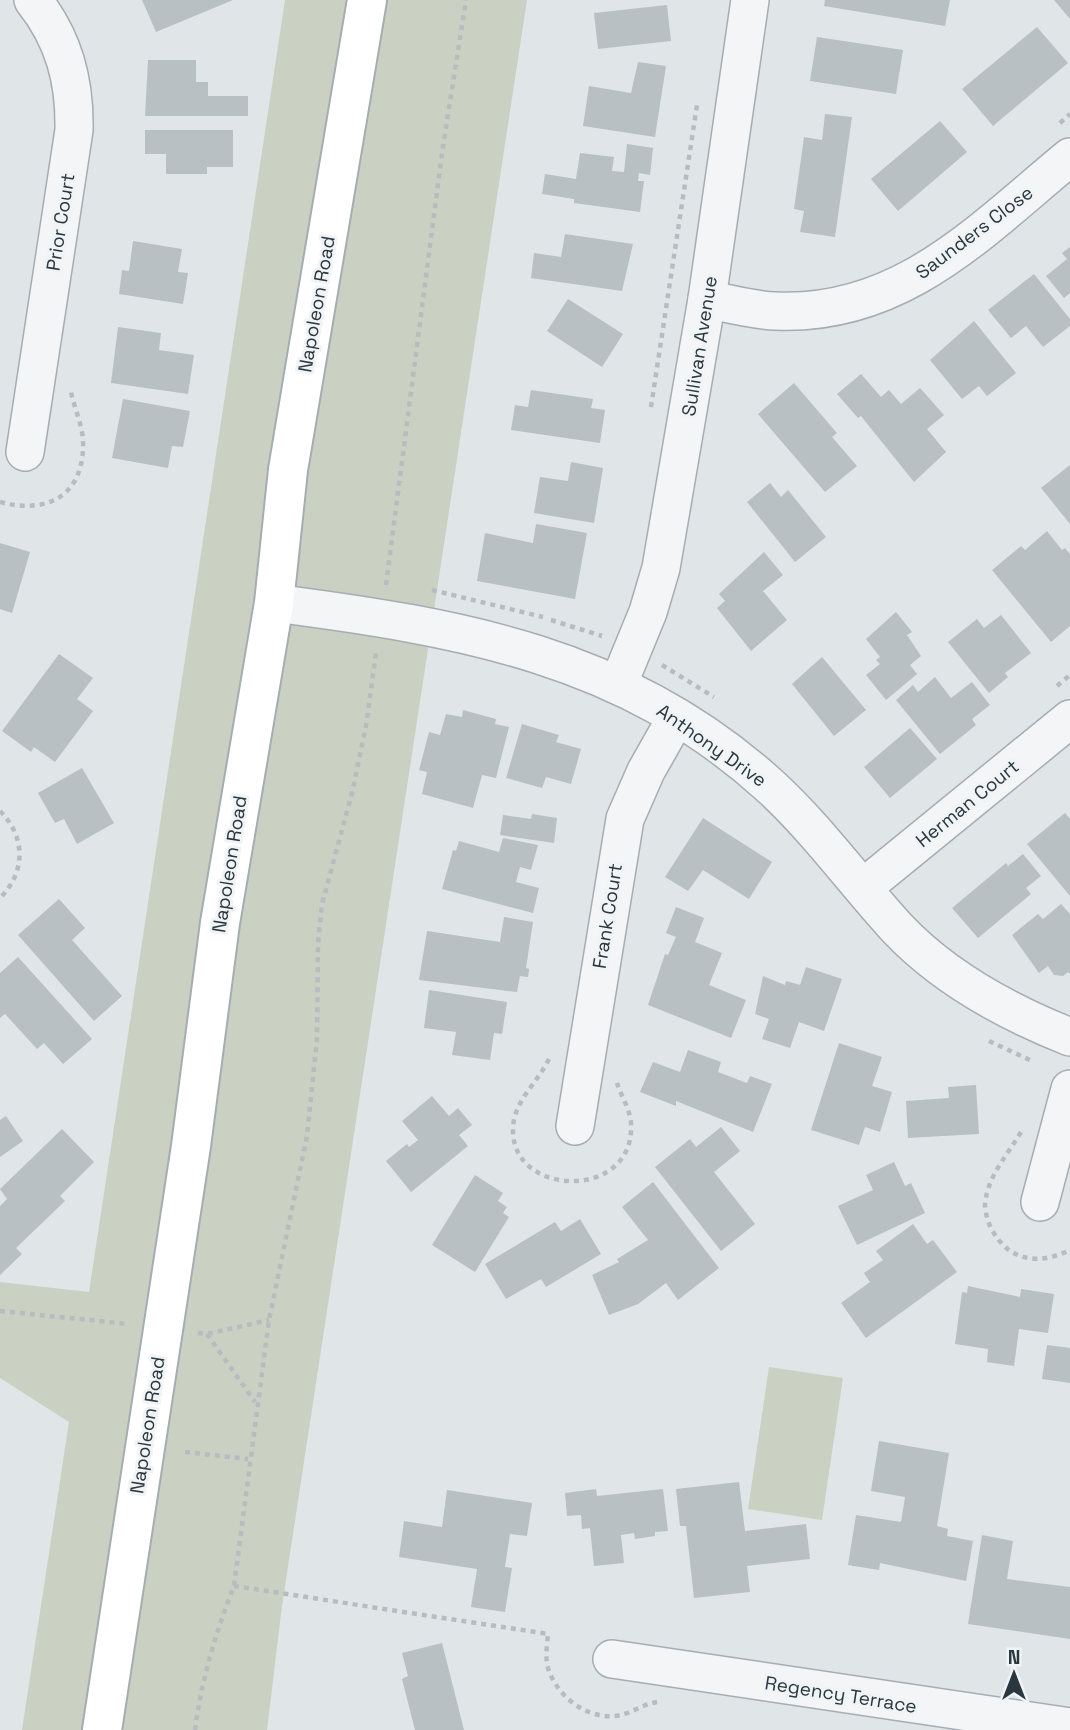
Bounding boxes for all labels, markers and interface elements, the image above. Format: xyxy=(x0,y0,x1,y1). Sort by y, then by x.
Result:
street label: Prior Court xyxy=(40,171,81,273)
street label: Saunders Close xyxy=(911,180,1038,285)
street label: Napoleon Road xyxy=(292,234,341,374)
street label: Sullivan Avenue xyxy=(676,274,723,418)
street label: Anthony Drive xyxy=(652,698,772,793)
street label: Herman Court xyxy=(910,754,1024,853)
street label: Napoleon Road xyxy=(206,794,253,934)
street label: Frank Court xyxy=(587,862,628,971)
street label: Napoleon Road xyxy=(124,1355,171,1495)
north arrow xyxy=(979,1639,1049,1709)
text: N xyxy=(1008,1645,1020,1670)
street label: Regency Terrace xyxy=(763,1670,919,1719)

